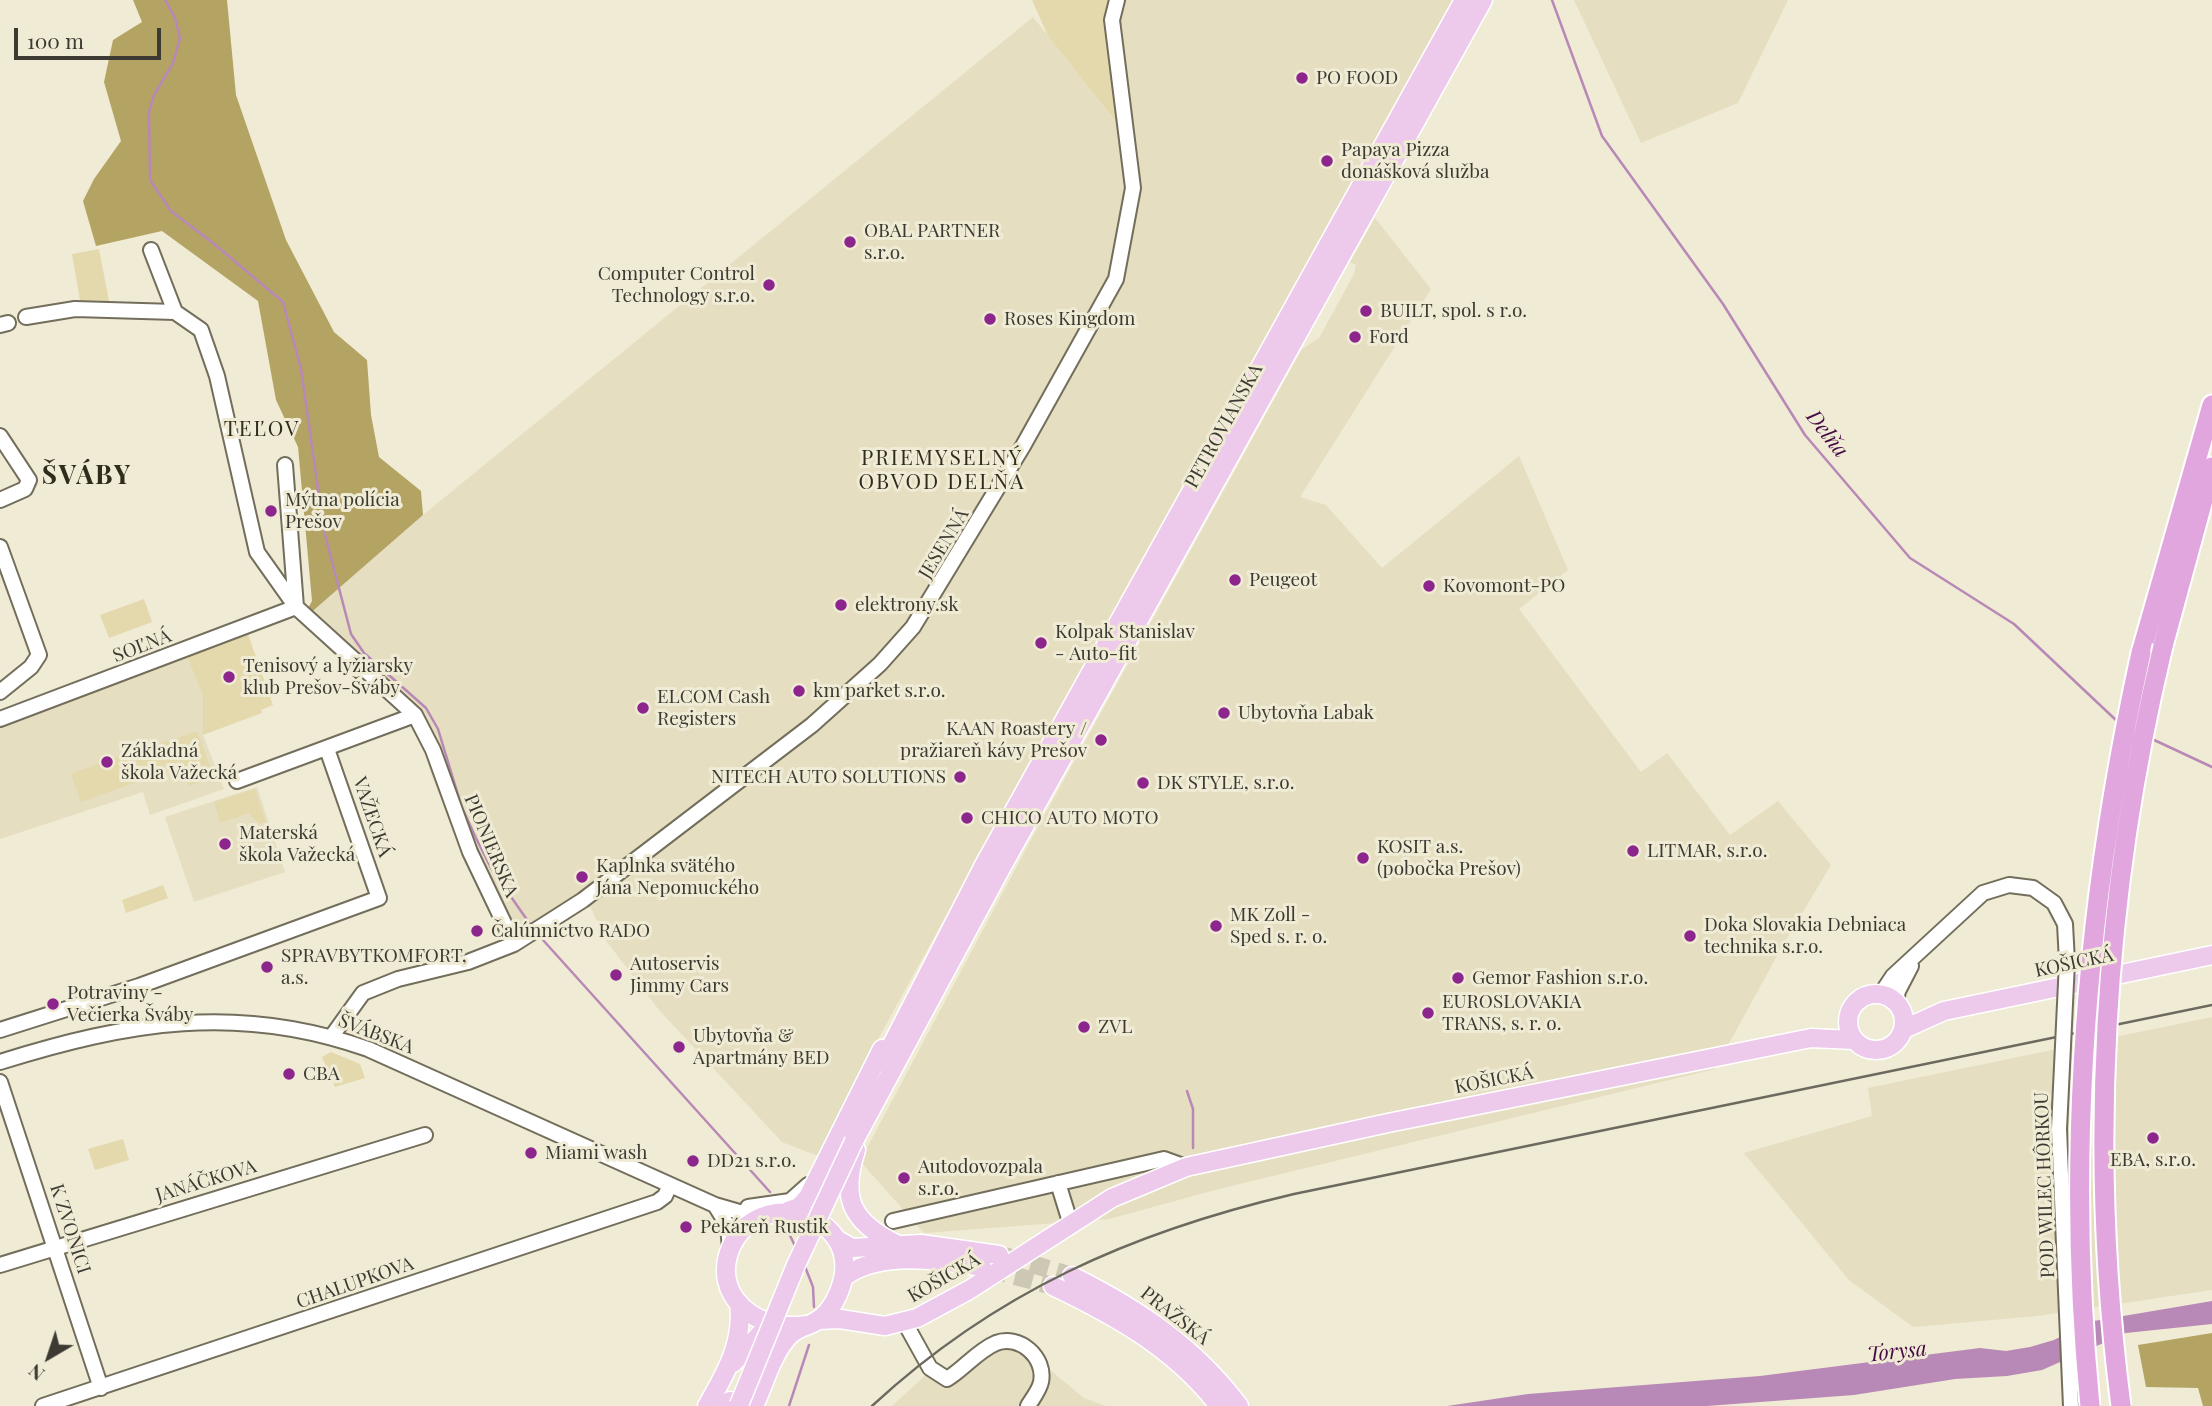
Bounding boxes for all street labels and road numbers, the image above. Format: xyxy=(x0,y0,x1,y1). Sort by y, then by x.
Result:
street label: PETROVIANSKA xyxy=(1180,360,1268,492)
street label: JESENNÁ xyxy=(914,505,974,583)
street label: SOĽNÁ xyxy=(110,624,174,668)
street label: VAŽECKÁ xyxy=(348,774,396,860)
street label: PIONIERSKA xyxy=(459,791,523,901)
street label: KOŠICKÁ xyxy=(2033,944,2115,982)
street label: ŠVÁBSKA xyxy=(335,1009,417,1059)
street label: KOŠICKÁ xyxy=(1453,1061,1535,1099)
street label: POD WILEC HÔRKOU xyxy=(2030,1091,2060,1279)
street label: JANÁČKOVA xyxy=(153,1155,259,1207)
street label: K ZVONICI xyxy=(45,1181,95,1277)
street label: KOŠICKÁ xyxy=(904,1248,984,1308)
street label: CHALUPKOVA xyxy=(293,1252,417,1314)
street label: PRAŽSKÁ xyxy=(1136,1282,1214,1350)

